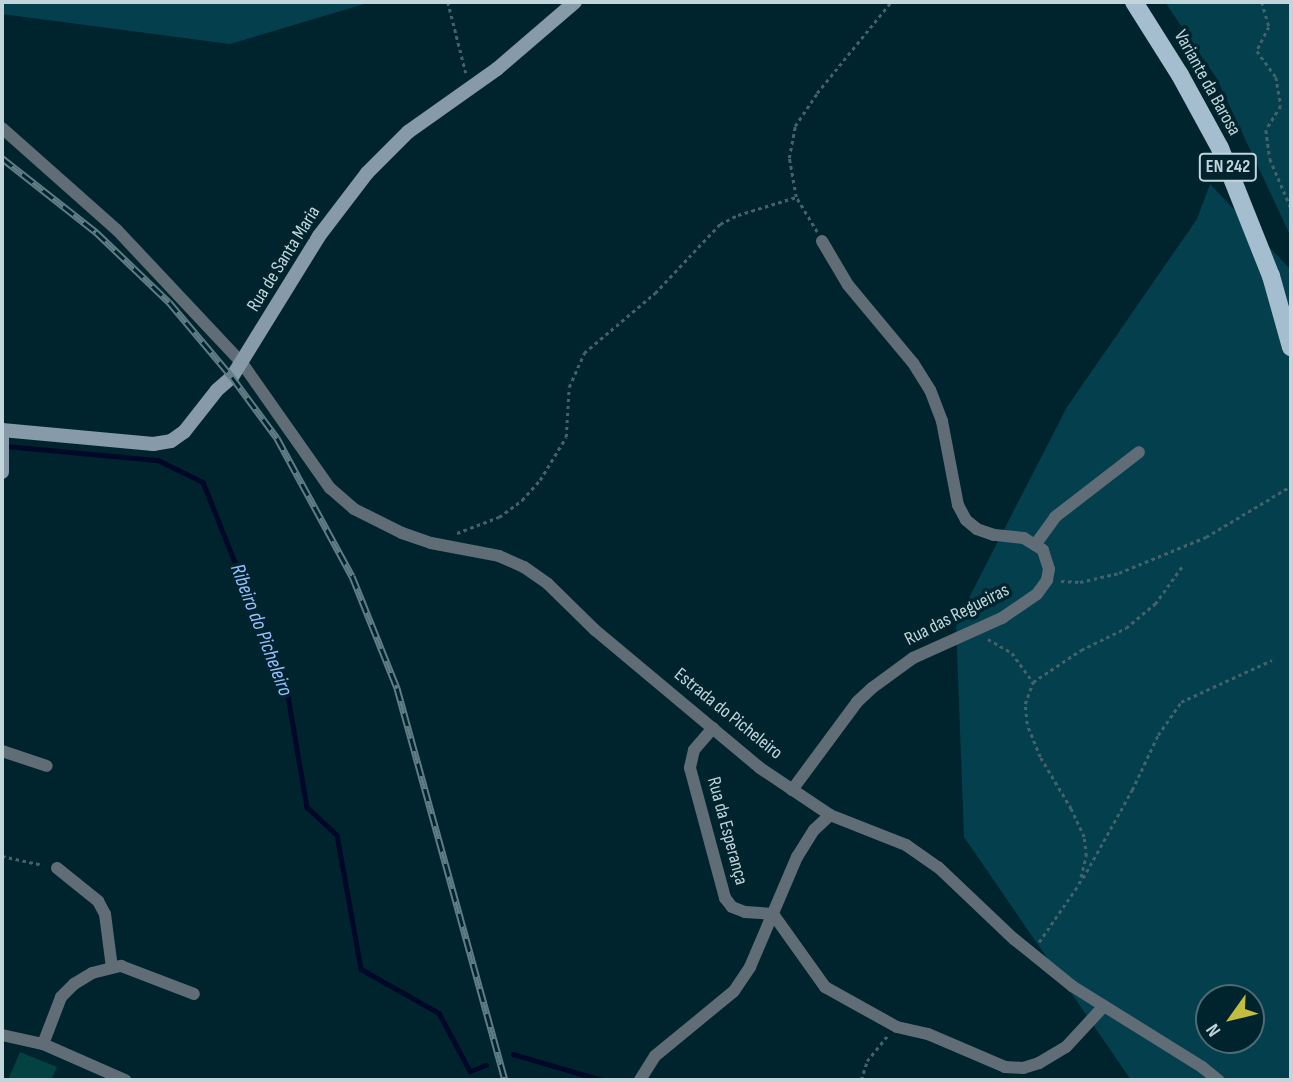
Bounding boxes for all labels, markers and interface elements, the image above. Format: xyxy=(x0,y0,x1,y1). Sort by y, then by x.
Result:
street label: Variante da Barosa xyxy=(1169,26,1245,140)
road number: EN 242 xyxy=(1198,152,1258,182)
street label: Rua de Santa Maria xyxy=(242,202,326,316)
water label: Ribeiro do Picheleiro xyxy=(224,560,298,700)
street label: Rua das Regueiras xyxy=(901,579,1013,651)
street label: Estrada do Picheleiro xyxy=(669,663,787,765)
street label: Rua da Esperança xyxy=(702,775,752,887)
north arrow xyxy=(1195,984,1265,1054)
text: N xyxy=(1201,1019,1226,1041)

